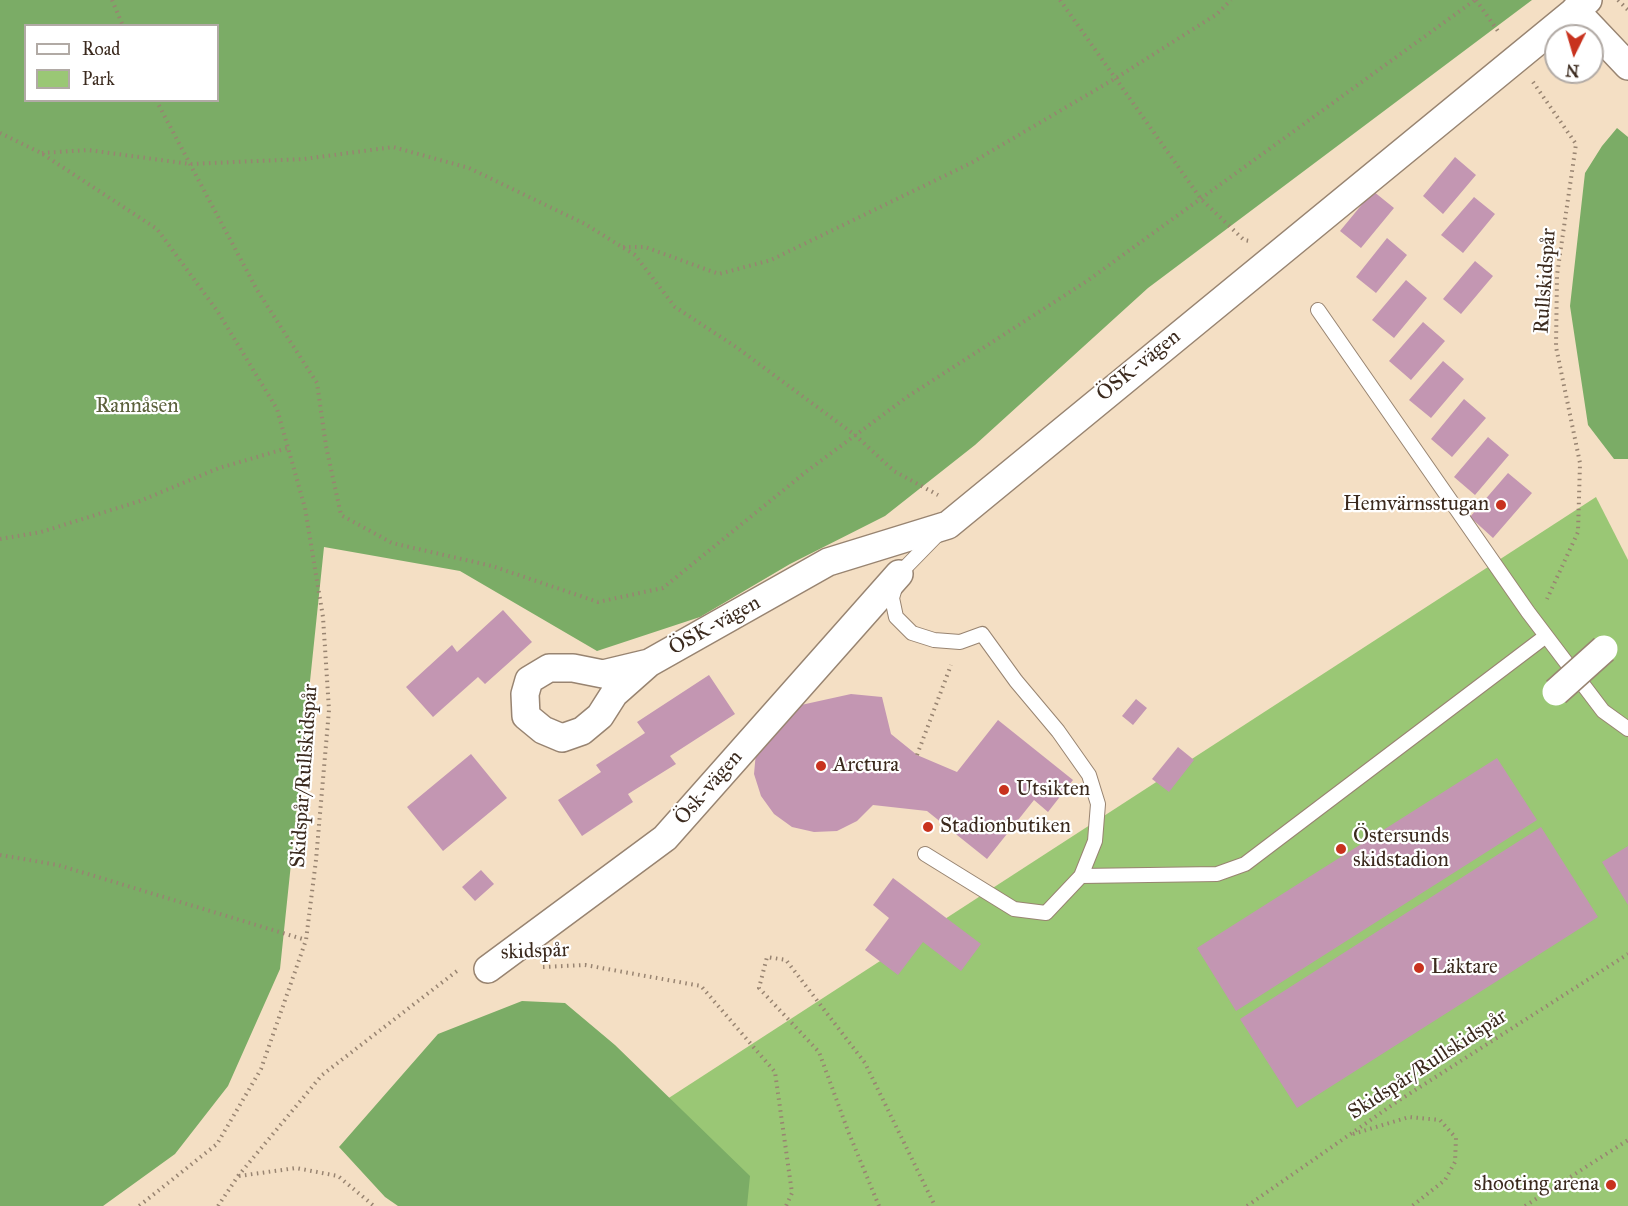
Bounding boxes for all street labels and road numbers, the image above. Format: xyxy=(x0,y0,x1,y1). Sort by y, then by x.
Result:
street label: Rullskidspår xyxy=(1530,227,1562,335)
street label: ÖSK-vägen xyxy=(1092,325,1186,407)
street label: ÖSK-vägen xyxy=(665,591,765,661)
street label: Skidspår/Rullskidspår xyxy=(286,683,324,869)
street label: Ösk-vägen xyxy=(670,745,748,831)
street label: skidspår xyxy=(500,938,570,966)
street label: Skidspår/Rullskidspår xyxy=(1344,1004,1512,1126)

